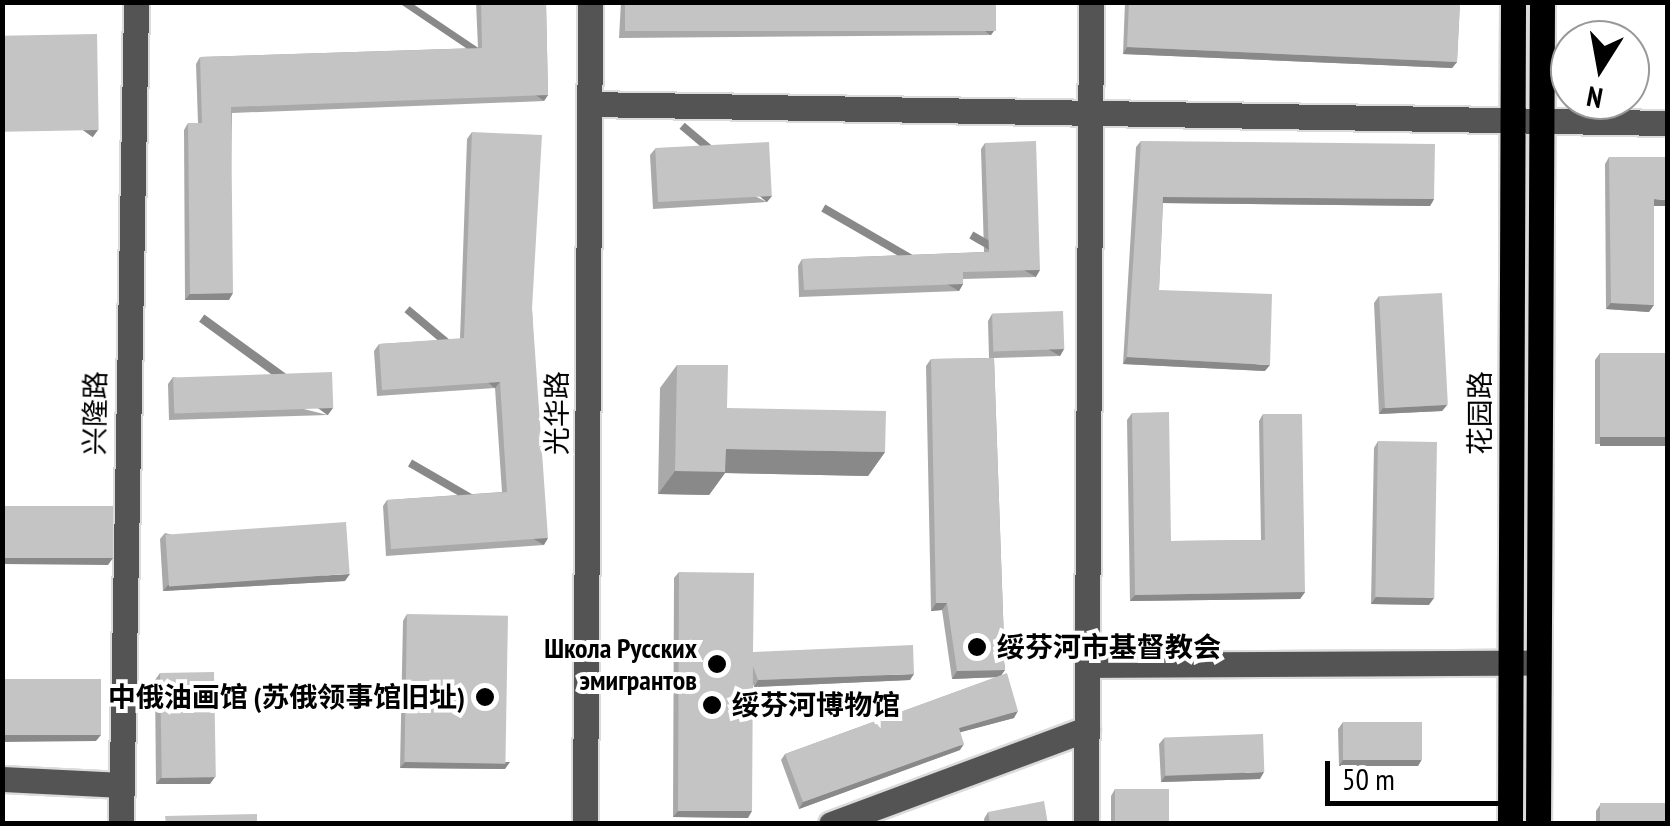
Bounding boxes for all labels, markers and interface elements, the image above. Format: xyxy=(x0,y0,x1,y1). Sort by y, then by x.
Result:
north arrow xyxy=(1550,20,1650,120)
text: N xyxy=(1584,78,1606,118)
street label: 兴隆路 xyxy=(77,371,113,455)
street label: 光华路 xyxy=(540,371,574,455)
street label: 花园路 xyxy=(1463,371,1497,455)
place label: 绥芬河市基督教会 xyxy=(997,630,1221,664)
place label: Школа Русских эмигрантов xyxy=(544,631,697,697)
marker: 绥芬河市基督教会 xyxy=(966,636,988,658)
marker: Школа Русских эмигрантов xyxy=(706,653,728,675)
place label: 中俄油画馆 (苏俄领事馆旧址) xyxy=(108,680,465,714)
marker: 中俄油画馆 (苏俄领事馆旧址) xyxy=(474,686,496,708)
place label: 绥芬河博物馆 xyxy=(732,688,900,722)
marker: 绥芬河博物馆 xyxy=(701,694,723,716)
scale bar xyxy=(1330,741,1515,803)
text: 50 m xyxy=(1342,759,1395,798)

